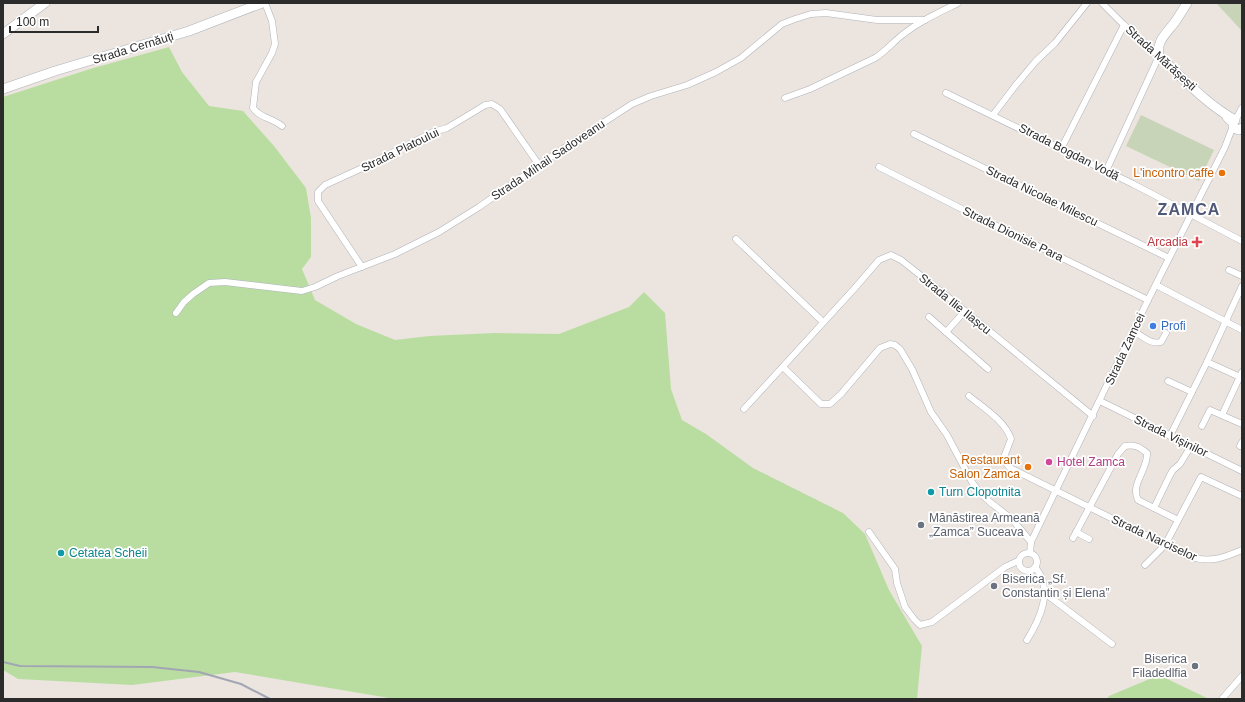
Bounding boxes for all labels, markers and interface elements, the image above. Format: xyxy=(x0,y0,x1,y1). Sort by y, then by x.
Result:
scale bar xyxy=(10,8,98,34)
text: 100 m xyxy=(16,15,49,29)
street label: Strada Mărășești xyxy=(1123,22,1199,94)
street label: Strada Cernăuți xyxy=(91,29,175,67)
street label: Strada Mihail Sadoveanu xyxy=(489,117,607,203)
street label: Strada Bogdan Vodă xyxy=(1016,121,1122,184)
street label: Strada Platoului xyxy=(359,125,441,175)
street label: Strada Nicolae Milescu xyxy=(984,163,1100,229)
place label: L'incontro caffe xyxy=(1133,166,1214,180)
marker: L'incontro caffe xyxy=(1217,168,1227,178)
district label: ZAMCA xyxy=(1158,201,1220,218)
street label: Strada Dionisie Para xyxy=(960,204,1066,265)
place label: Arcadia xyxy=(1147,235,1188,249)
marker: Arcadia xyxy=(1191,236,1203,248)
street label: Strada Ilie Ilașcu xyxy=(916,271,994,337)
street label: Strada Zamcei xyxy=(1102,311,1148,387)
place label: Profi xyxy=(1161,319,1186,333)
marker: Profi xyxy=(1148,321,1158,331)
street label: Strada Vișinilor xyxy=(1132,412,1210,460)
place label: Restaurant Salon Zamca xyxy=(949,453,1021,481)
place label: Hotel Zamca xyxy=(1057,455,1125,469)
marker: Hotel Zamca xyxy=(1044,457,1054,467)
marker: Restaurant Salon Zamca xyxy=(1023,462,1033,472)
place label: Turn Clopotnita xyxy=(939,485,1021,499)
marker: Turn Clopotnita xyxy=(926,487,936,497)
place label: Mănăstirea Armeană „Zamca” Suceava xyxy=(929,511,1040,539)
street label: Strada Narciselor xyxy=(1109,512,1199,564)
marker: Mănăstirea Armeană „Zamca” Suceava xyxy=(916,520,926,530)
place label: Cetatea Scheii xyxy=(69,546,147,560)
marker: Cetatea Scheii xyxy=(56,548,66,558)
place label: Biserica „Sf. Constantin și Elena” xyxy=(1002,572,1109,600)
marker: Biserica „Sf. Constantin și Elena” xyxy=(989,581,999,591)
place label: Biserica Filadedlfia xyxy=(1132,652,1187,680)
marker: Biserica Filadedlfia xyxy=(1190,661,1200,671)

